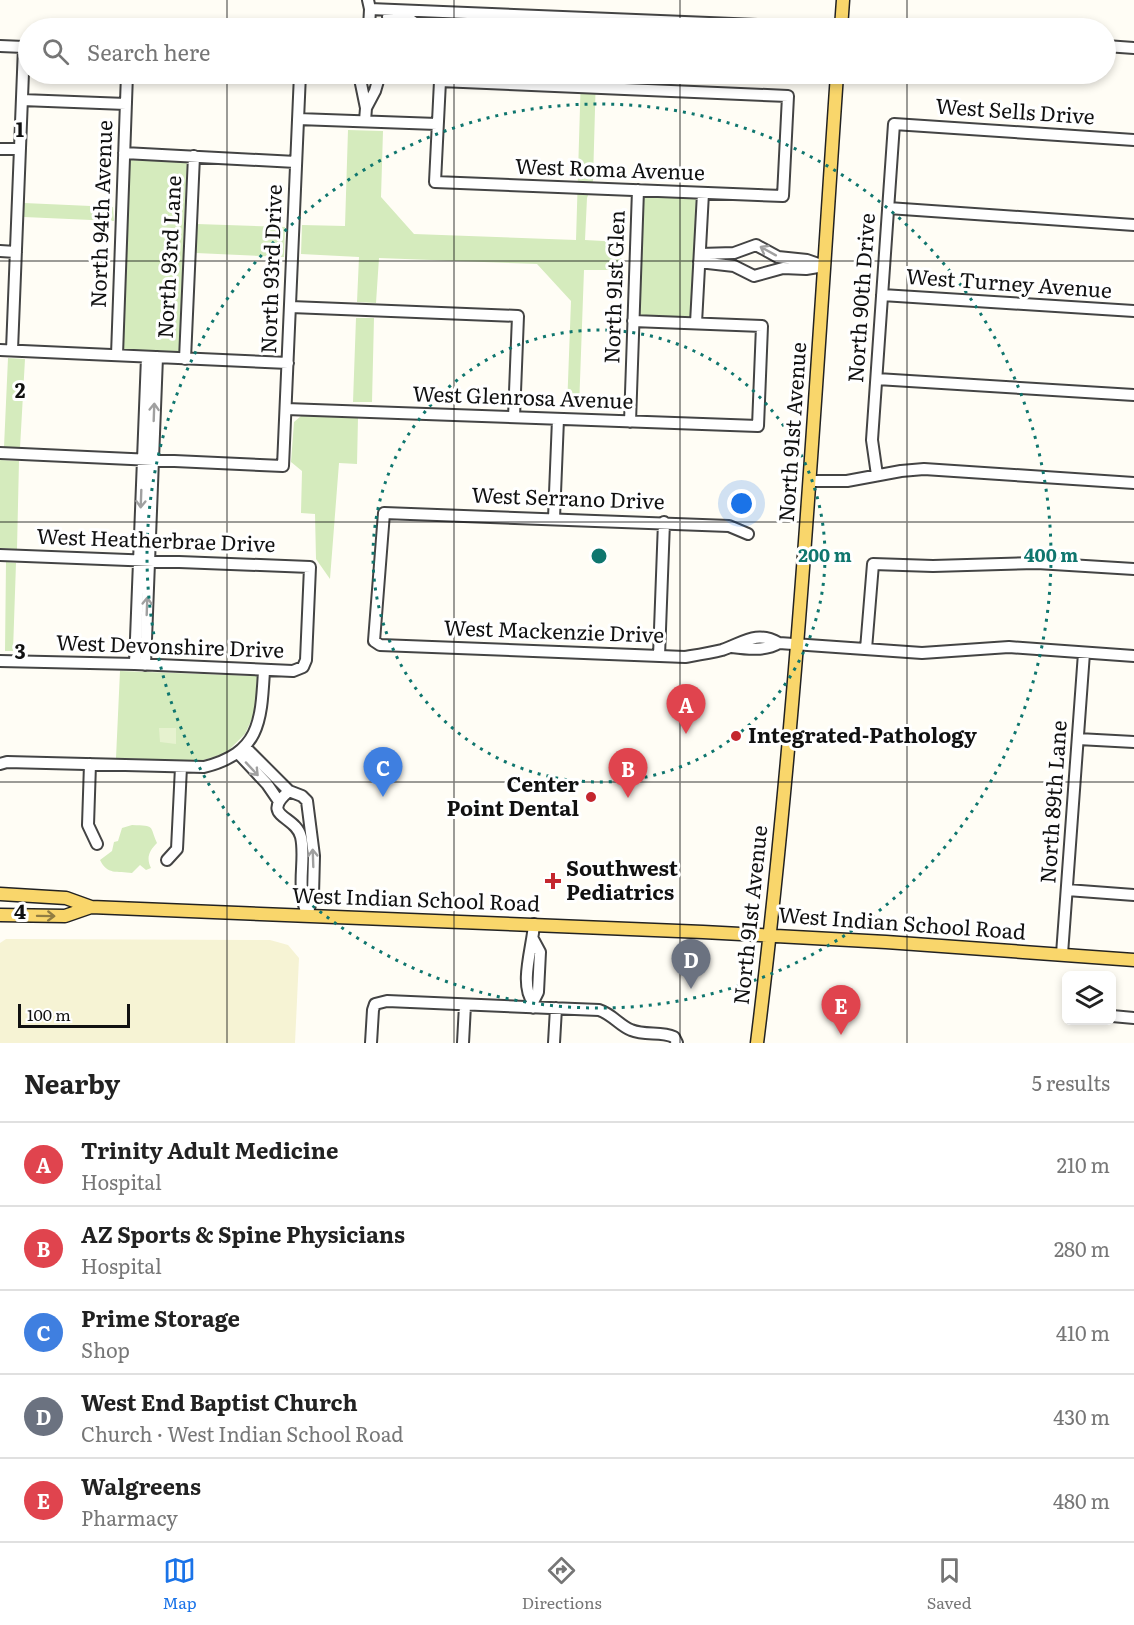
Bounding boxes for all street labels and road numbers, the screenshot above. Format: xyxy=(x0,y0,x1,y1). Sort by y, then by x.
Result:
street label: West Sells Drive xyxy=(934,88,1096,131)
street label: North 94th Avenue xyxy=(81,119,118,308)
street label: West Roma Avenue xyxy=(515,149,706,186)
street label: North 93rd Lane xyxy=(148,174,187,339)
street label: North 93rd Drive xyxy=(251,184,288,354)
street label: North 91st Glen xyxy=(594,209,631,364)
street label: North 90th Drive xyxy=(838,212,881,384)
street label: West Turney Avenue xyxy=(905,259,1113,304)
street label: North 91st Avenue xyxy=(769,341,812,523)
street label: West Glenrosa Avenue xyxy=(412,376,634,415)
street label: West Serrano Drive xyxy=(471,478,665,515)
street label: West Heatherbrae Drive xyxy=(36,519,276,558)
street label: West Mackenzie Drive xyxy=(443,610,665,649)
street label: West Devonshire Drive xyxy=(55,625,285,664)
street label: North 89th Lane xyxy=(1030,719,1073,884)
street label: North 91st Avenue xyxy=(724,823,773,1006)
street label: West Indian School Road xyxy=(292,878,541,917)
street label: West Indian School Road xyxy=(777,897,1027,946)

